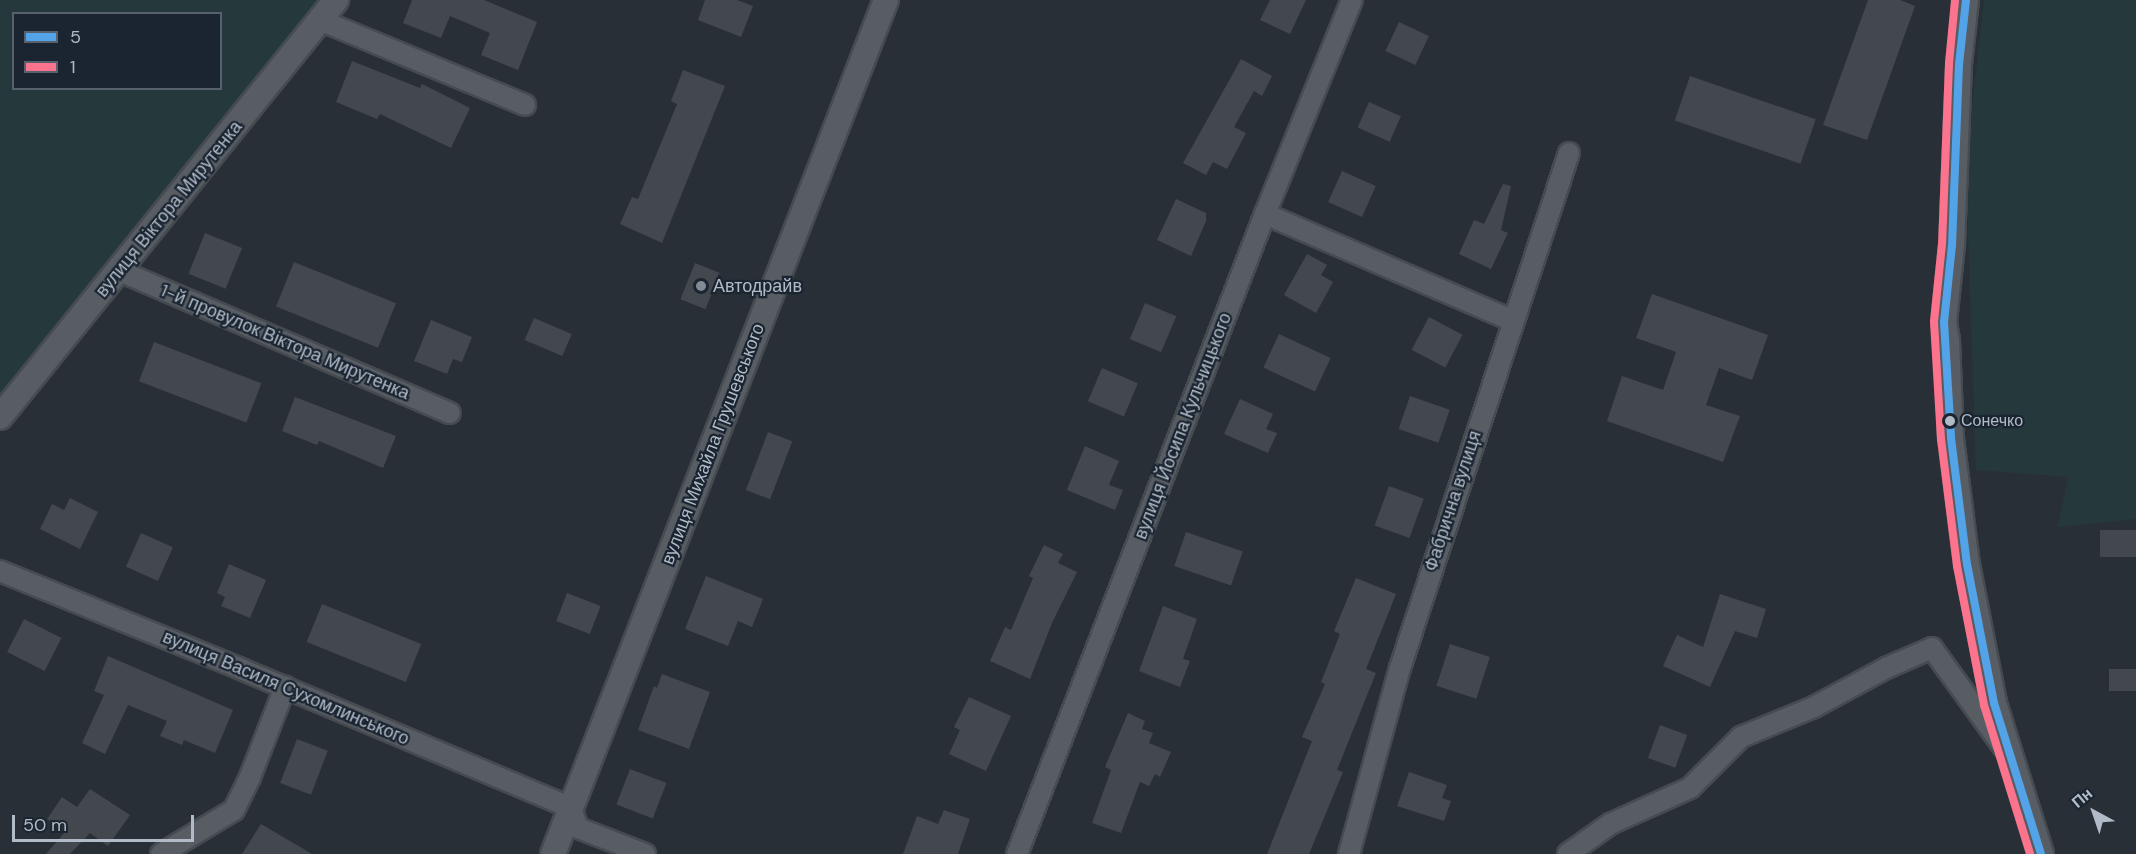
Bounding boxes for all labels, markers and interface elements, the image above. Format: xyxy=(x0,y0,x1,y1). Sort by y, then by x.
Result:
legend xyxy=(12,12,222,90)
text: 5 xyxy=(70,25,81,49)
text: 1 xyxy=(70,55,76,79)
street label: вулиця Віктора Мирутенка xyxy=(91,117,247,301)
place label: Автодрайв xyxy=(713,275,802,297)
marker: Автодрайв xyxy=(694,279,708,293)
street label: 1-й провулок Віктора Мирутенка xyxy=(157,280,413,404)
street label: вулиця Йосипа Кульчицького xyxy=(1130,310,1236,542)
street label: вулиця Михайла Грушевського xyxy=(657,320,769,568)
place label: Сонечко xyxy=(1961,411,2023,431)
marker: Сонечко xyxy=(1944,415,1956,427)
street label: Фабрична вулиця xyxy=(1420,428,1486,574)
street label: вулиця Василя Сухомлинського xyxy=(160,626,412,750)
north arrow xyxy=(2064,782,2124,842)
text: Пн xyxy=(2067,783,2097,813)
scale bar xyxy=(15,803,196,841)
text: 50 m xyxy=(23,813,67,837)

